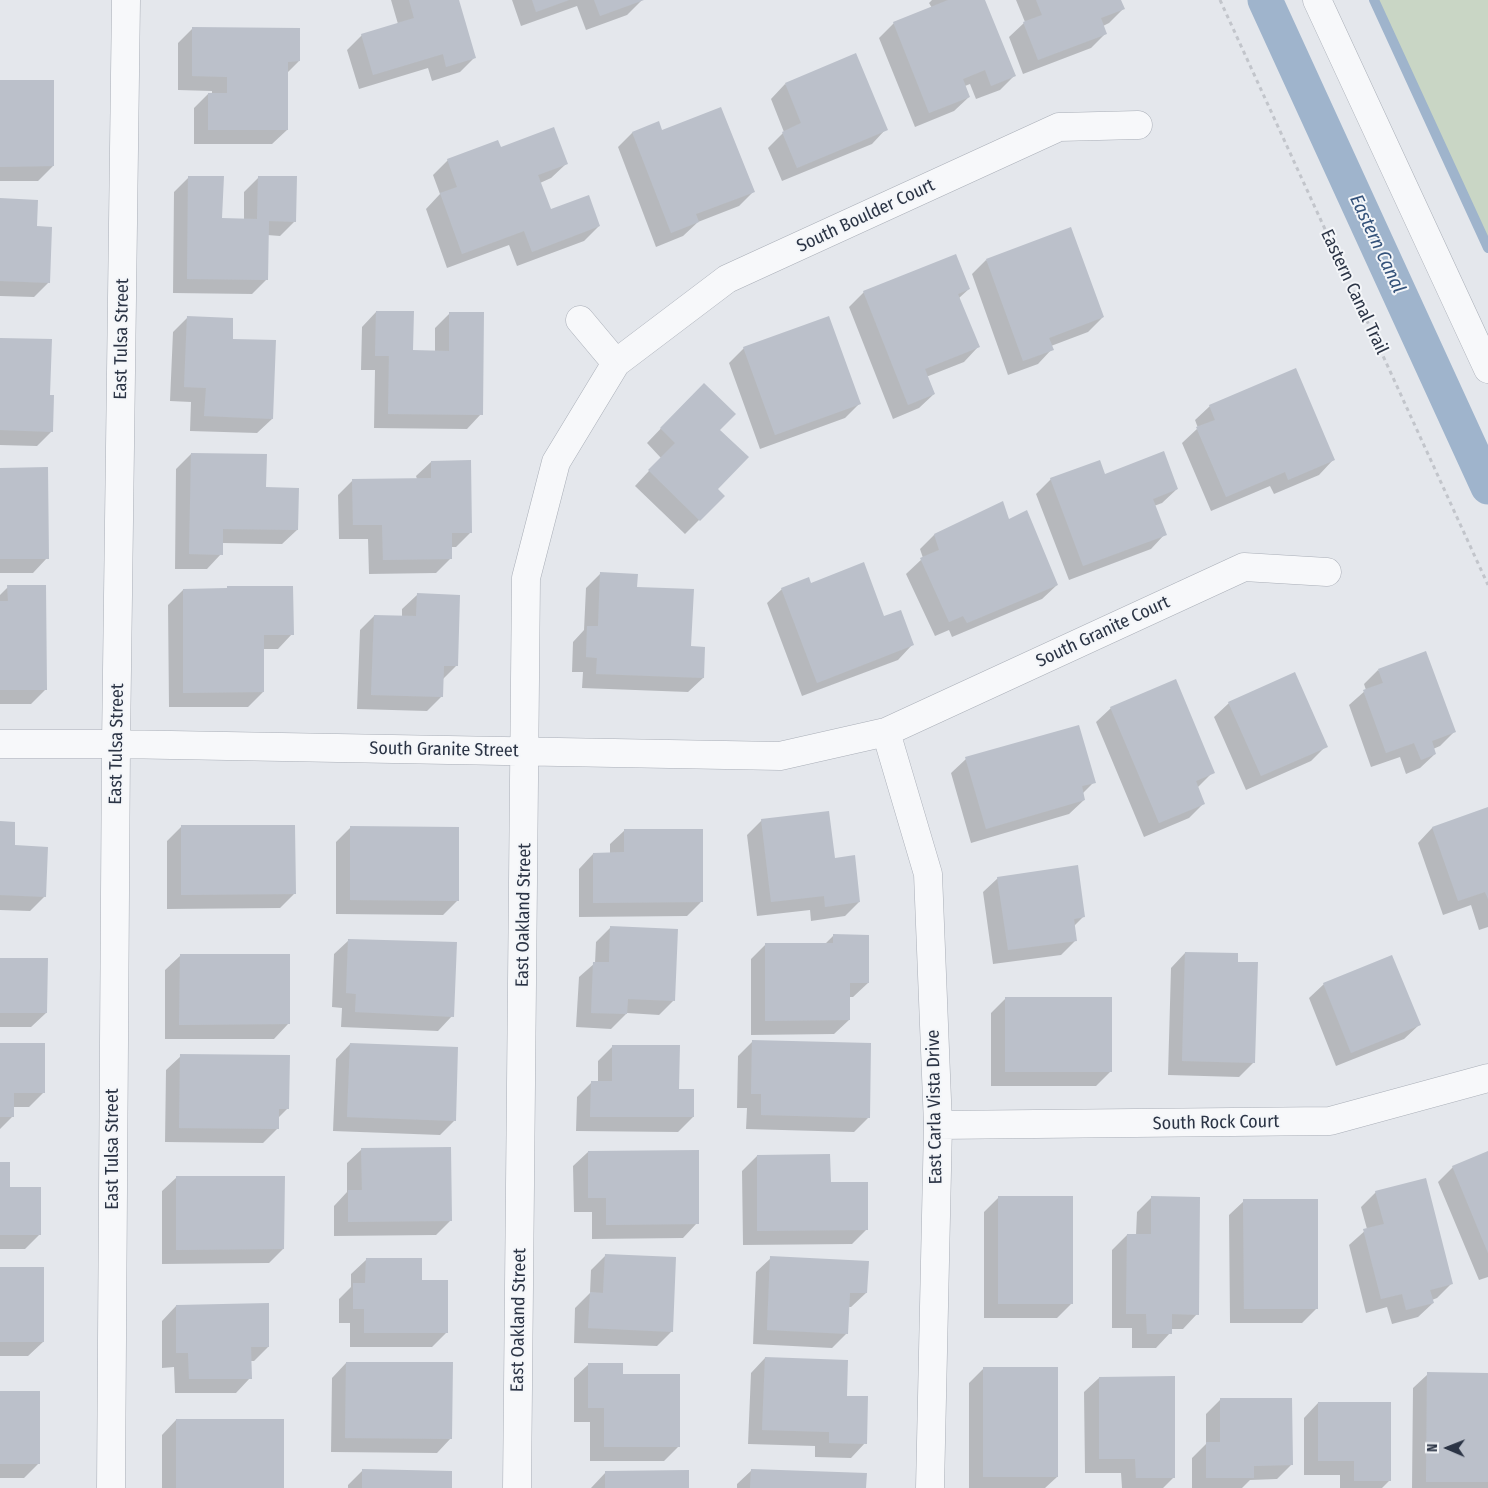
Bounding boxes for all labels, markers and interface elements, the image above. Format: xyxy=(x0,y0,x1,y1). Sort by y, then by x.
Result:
street label: South Boulder Court xyxy=(794,175,938,257)
water label: Eastern Canal xyxy=(1344,191,1410,297)
street label: Eastern Canal Trail xyxy=(1316,226,1392,358)
street label: East Tulsa Street xyxy=(110,278,134,400)
street label: South Granite Court xyxy=(1033,592,1173,672)
street label: East Tulsa Street xyxy=(105,683,129,805)
street label: South Granite Street xyxy=(369,738,519,762)
street label: East Oakland Street xyxy=(512,843,536,987)
street label: East Carla Vista Drive xyxy=(923,1029,947,1185)
street label: East Tulsa Street xyxy=(102,1088,124,1210)
street label: South Rock Court xyxy=(1153,1111,1279,1135)
street label: East Oakland Street xyxy=(507,1248,531,1392)
north arrow xyxy=(1423,1423,1473,1473)
text: N xyxy=(1424,1443,1441,1452)

